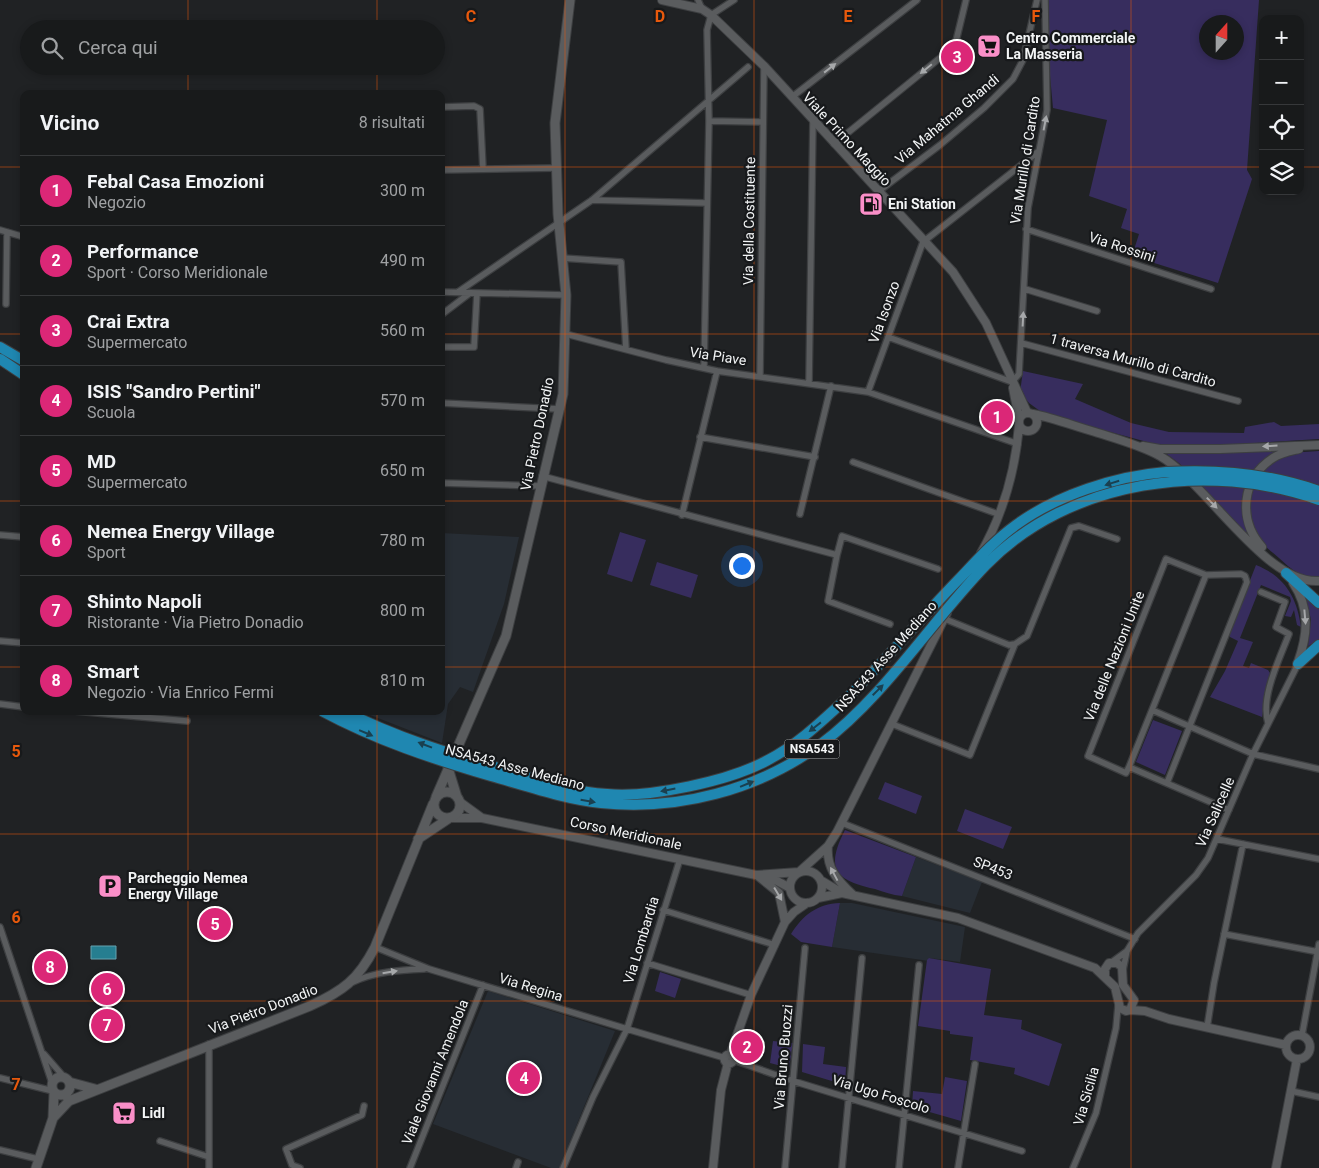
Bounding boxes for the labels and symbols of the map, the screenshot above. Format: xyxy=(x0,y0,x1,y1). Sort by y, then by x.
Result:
text: C xyxy=(466,7,476,26)
text: D xyxy=(655,7,665,26)
text: E xyxy=(844,7,853,26)
text: F xyxy=(1032,7,1041,26)
north arrow xyxy=(1199,15,1244,60)
place label: Centro Commerciale La Masseria xyxy=(1006,30,1136,62)
supermarket icon: Centro Commerciale La Masseria xyxy=(976,33,1002,59)
pin: 3 xyxy=(941,38,973,76)
one-way arrow xyxy=(823,62,836,73)
one-way arrow xyxy=(920,64,933,75)
street label: Via Mahatma Ghandi xyxy=(892,71,1002,167)
street label: Viale Primo Maggio xyxy=(800,89,894,189)
street label: Via Murillo di Cardito xyxy=(1007,95,1043,225)
one-way arrow xyxy=(1041,115,1049,131)
street label: Via della Costituente xyxy=(740,157,758,285)
fuel station icon: Eni Station xyxy=(858,191,884,217)
place label: Eni Station xyxy=(888,196,956,212)
street label: Via Rossini xyxy=(1087,229,1157,265)
street label: Via Isonzo xyxy=(865,279,903,345)
one-way arrow xyxy=(1019,310,1027,326)
street label: 1 traversa Murillo di Cardito xyxy=(1048,330,1218,390)
street label: Via Piave xyxy=(688,344,748,368)
street label: Via Pietro Donadio xyxy=(517,376,557,492)
pin: 1 xyxy=(981,398,1013,436)
one-way arrow xyxy=(1262,443,1278,451)
one-way arrow xyxy=(1104,479,1119,487)
one-way arrow xyxy=(1206,496,1218,508)
your location xyxy=(729,553,755,579)
street label: Via delle Nazioni Unite xyxy=(1081,588,1147,724)
street label: NSA543 Asse Mediano xyxy=(832,597,940,715)
one-way arrow xyxy=(1302,609,1310,625)
one-way arrow xyxy=(872,684,884,696)
one-way arrow xyxy=(809,721,822,732)
one-way arrow xyxy=(359,729,373,737)
road number: NSA543 xyxy=(784,740,840,759)
one-way arrow xyxy=(418,741,433,748)
street label: NSA543 Asse Mediano xyxy=(444,741,586,793)
text: 5 xyxy=(11,742,21,761)
street label: Via Salicelle xyxy=(1192,774,1238,850)
one-way arrow xyxy=(740,780,755,788)
one-way arrow xyxy=(660,786,676,794)
one-way arrow xyxy=(580,797,596,805)
street label: Corso Meridionale xyxy=(569,813,683,853)
street label: SP453 xyxy=(971,853,1015,883)
one-way arrow xyxy=(830,867,838,881)
place label: Parcheggio Nemea Energy Village xyxy=(128,870,248,902)
parking icon: Parcheggio Nemea Energy Village xyxy=(97,873,123,899)
one-way arrow xyxy=(773,887,782,901)
street label: Via Lombardia xyxy=(620,895,662,985)
pin: 5 xyxy=(199,905,231,943)
text: 6 xyxy=(11,908,21,927)
pin: 8 xyxy=(34,948,66,986)
one-way arrow xyxy=(382,968,398,976)
pin: 6 xyxy=(91,970,123,1008)
street label: Via Regina xyxy=(497,970,565,1004)
street label: Via Pietro Donadio xyxy=(206,981,320,1037)
street label: Viale Giovanni Amendola xyxy=(399,997,471,1147)
street label: Via Bruno Buozzi xyxy=(770,1004,796,1110)
pin: 7 xyxy=(91,1006,123,1044)
pin: 2 xyxy=(731,1028,763,1066)
pin: 4 xyxy=(508,1059,540,1097)
street label: Via Sicilia xyxy=(1070,1065,1102,1127)
street label: Via Ugo Foscolo xyxy=(830,1072,932,1116)
text: 7 xyxy=(11,1075,21,1094)
supermarket icon: Lidl xyxy=(111,1100,137,1126)
place label: Lidl xyxy=(142,1105,165,1121)

